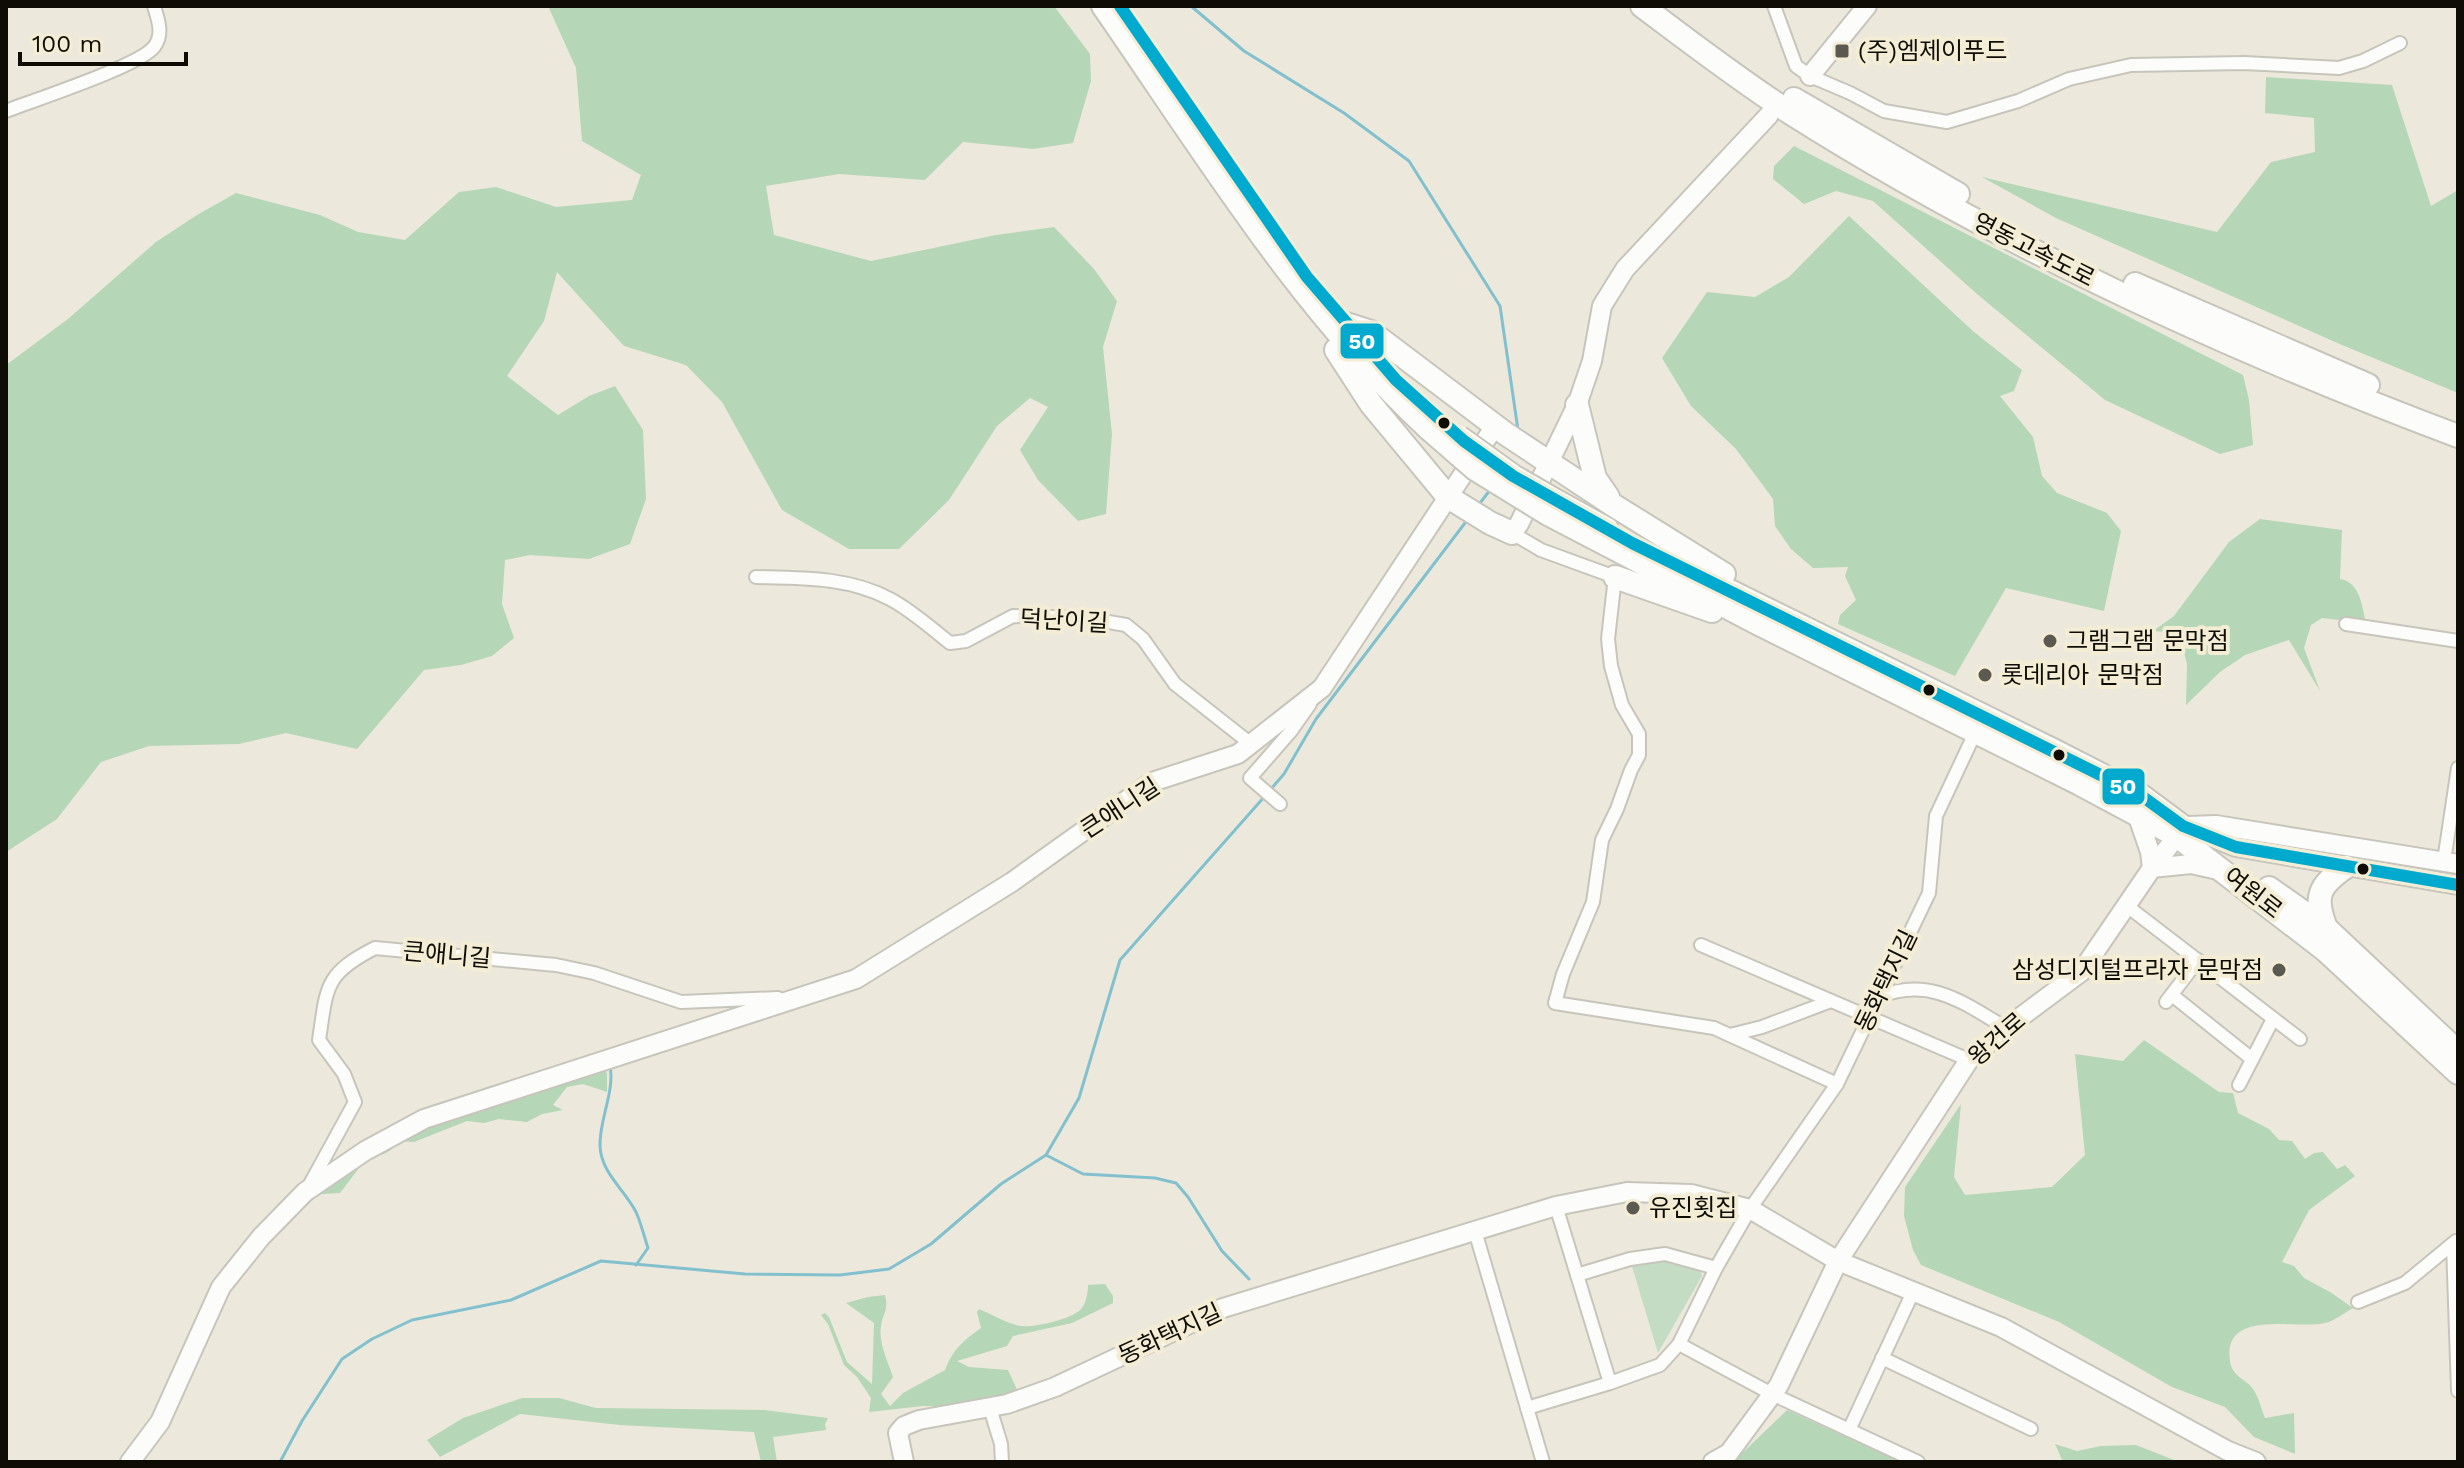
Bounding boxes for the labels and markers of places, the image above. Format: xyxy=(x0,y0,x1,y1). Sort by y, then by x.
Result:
place label: (주)엠제이푸드 xyxy=(1858,37,2007,65)
marker: (주)엠제이푸드 xyxy=(1833,42,1851,60)
unlabelled marker xyxy=(1436,415,1452,431)
place label: 그램그램 문막점 xyxy=(2066,627,2229,655)
marker: 그램그램 문막점 xyxy=(2041,632,2059,650)
place label: 롯데리아 문막점 xyxy=(2001,661,2164,689)
marker: 롯데리아 문막점 xyxy=(1976,666,1994,684)
unlabelled marker xyxy=(1921,682,1937,698)
unlabelled marker xyxy=(2051,747,2067,763)
unlabelled marker xyxy=(2355,861,2371,877)
place label: 삼성디지털프라자 문막점 xyxy=(2012,956,2263,984)
marker: 삼성디지털프라자 문막점 xyxy=(2270,961,2288,979)
place label: 유진횟집 xyxy=(1649,1194,1737,1222)
marker: 유진횟집 xyxy=(1624,1199,1642,1217)

